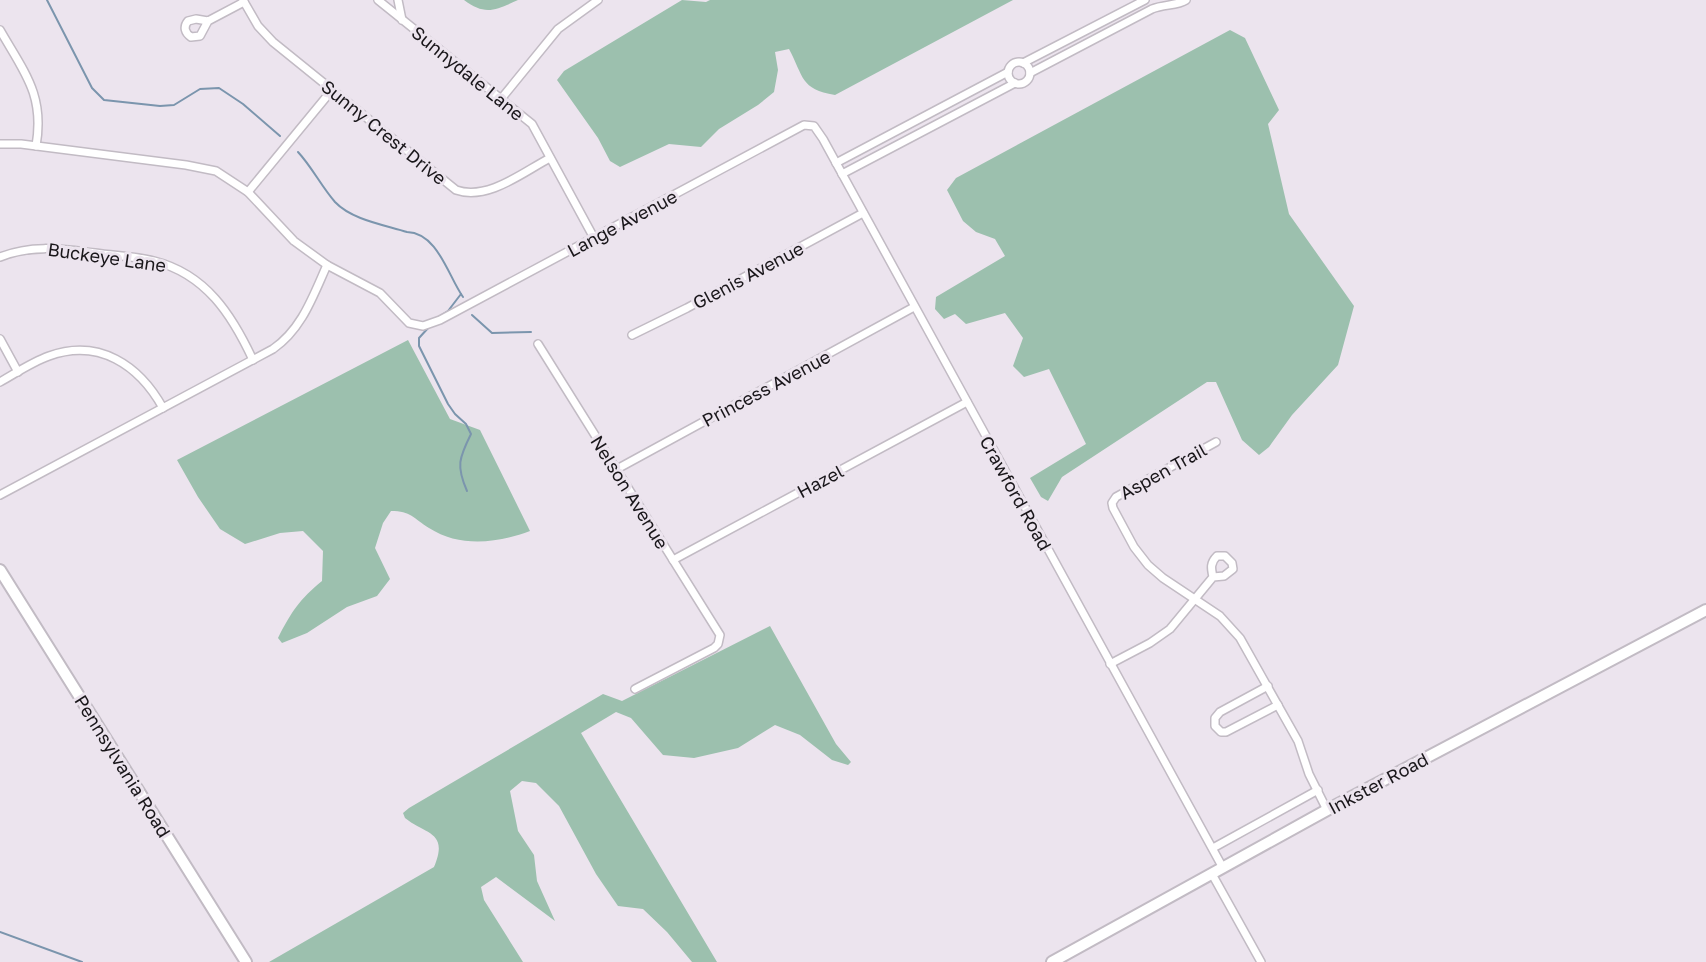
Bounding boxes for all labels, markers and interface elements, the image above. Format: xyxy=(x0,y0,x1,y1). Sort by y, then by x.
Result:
street label: Sunnydale Lane xyxy=(408,21,528,125)
street label: Sunny Crest Drive xyxy=(317,75,451,189)
street label: Lange Avenue xyxy=(563,185,681,261)
street label: Glenis Avenue xyxy=(689,237,807,313)
street label: Buckeye Lane xyxy=(46,238,168,276)
street label: Princess Avenue xyxy=(698,345,834,431)
street label: Nelson Avenue xyxy=(586,431,674,553)
street label: Crawford Road xyxy=(975,432,1057,554)
street label: Aspen Trail xyxy=(1116,438,1210,504)
street label: Hazel xyxy=(793,460,847,502)
street label: Pennsylvania Road xyxy=(70,691,176,841)
street label: Inkster Road xyxy=(1324,748,1432,818)

